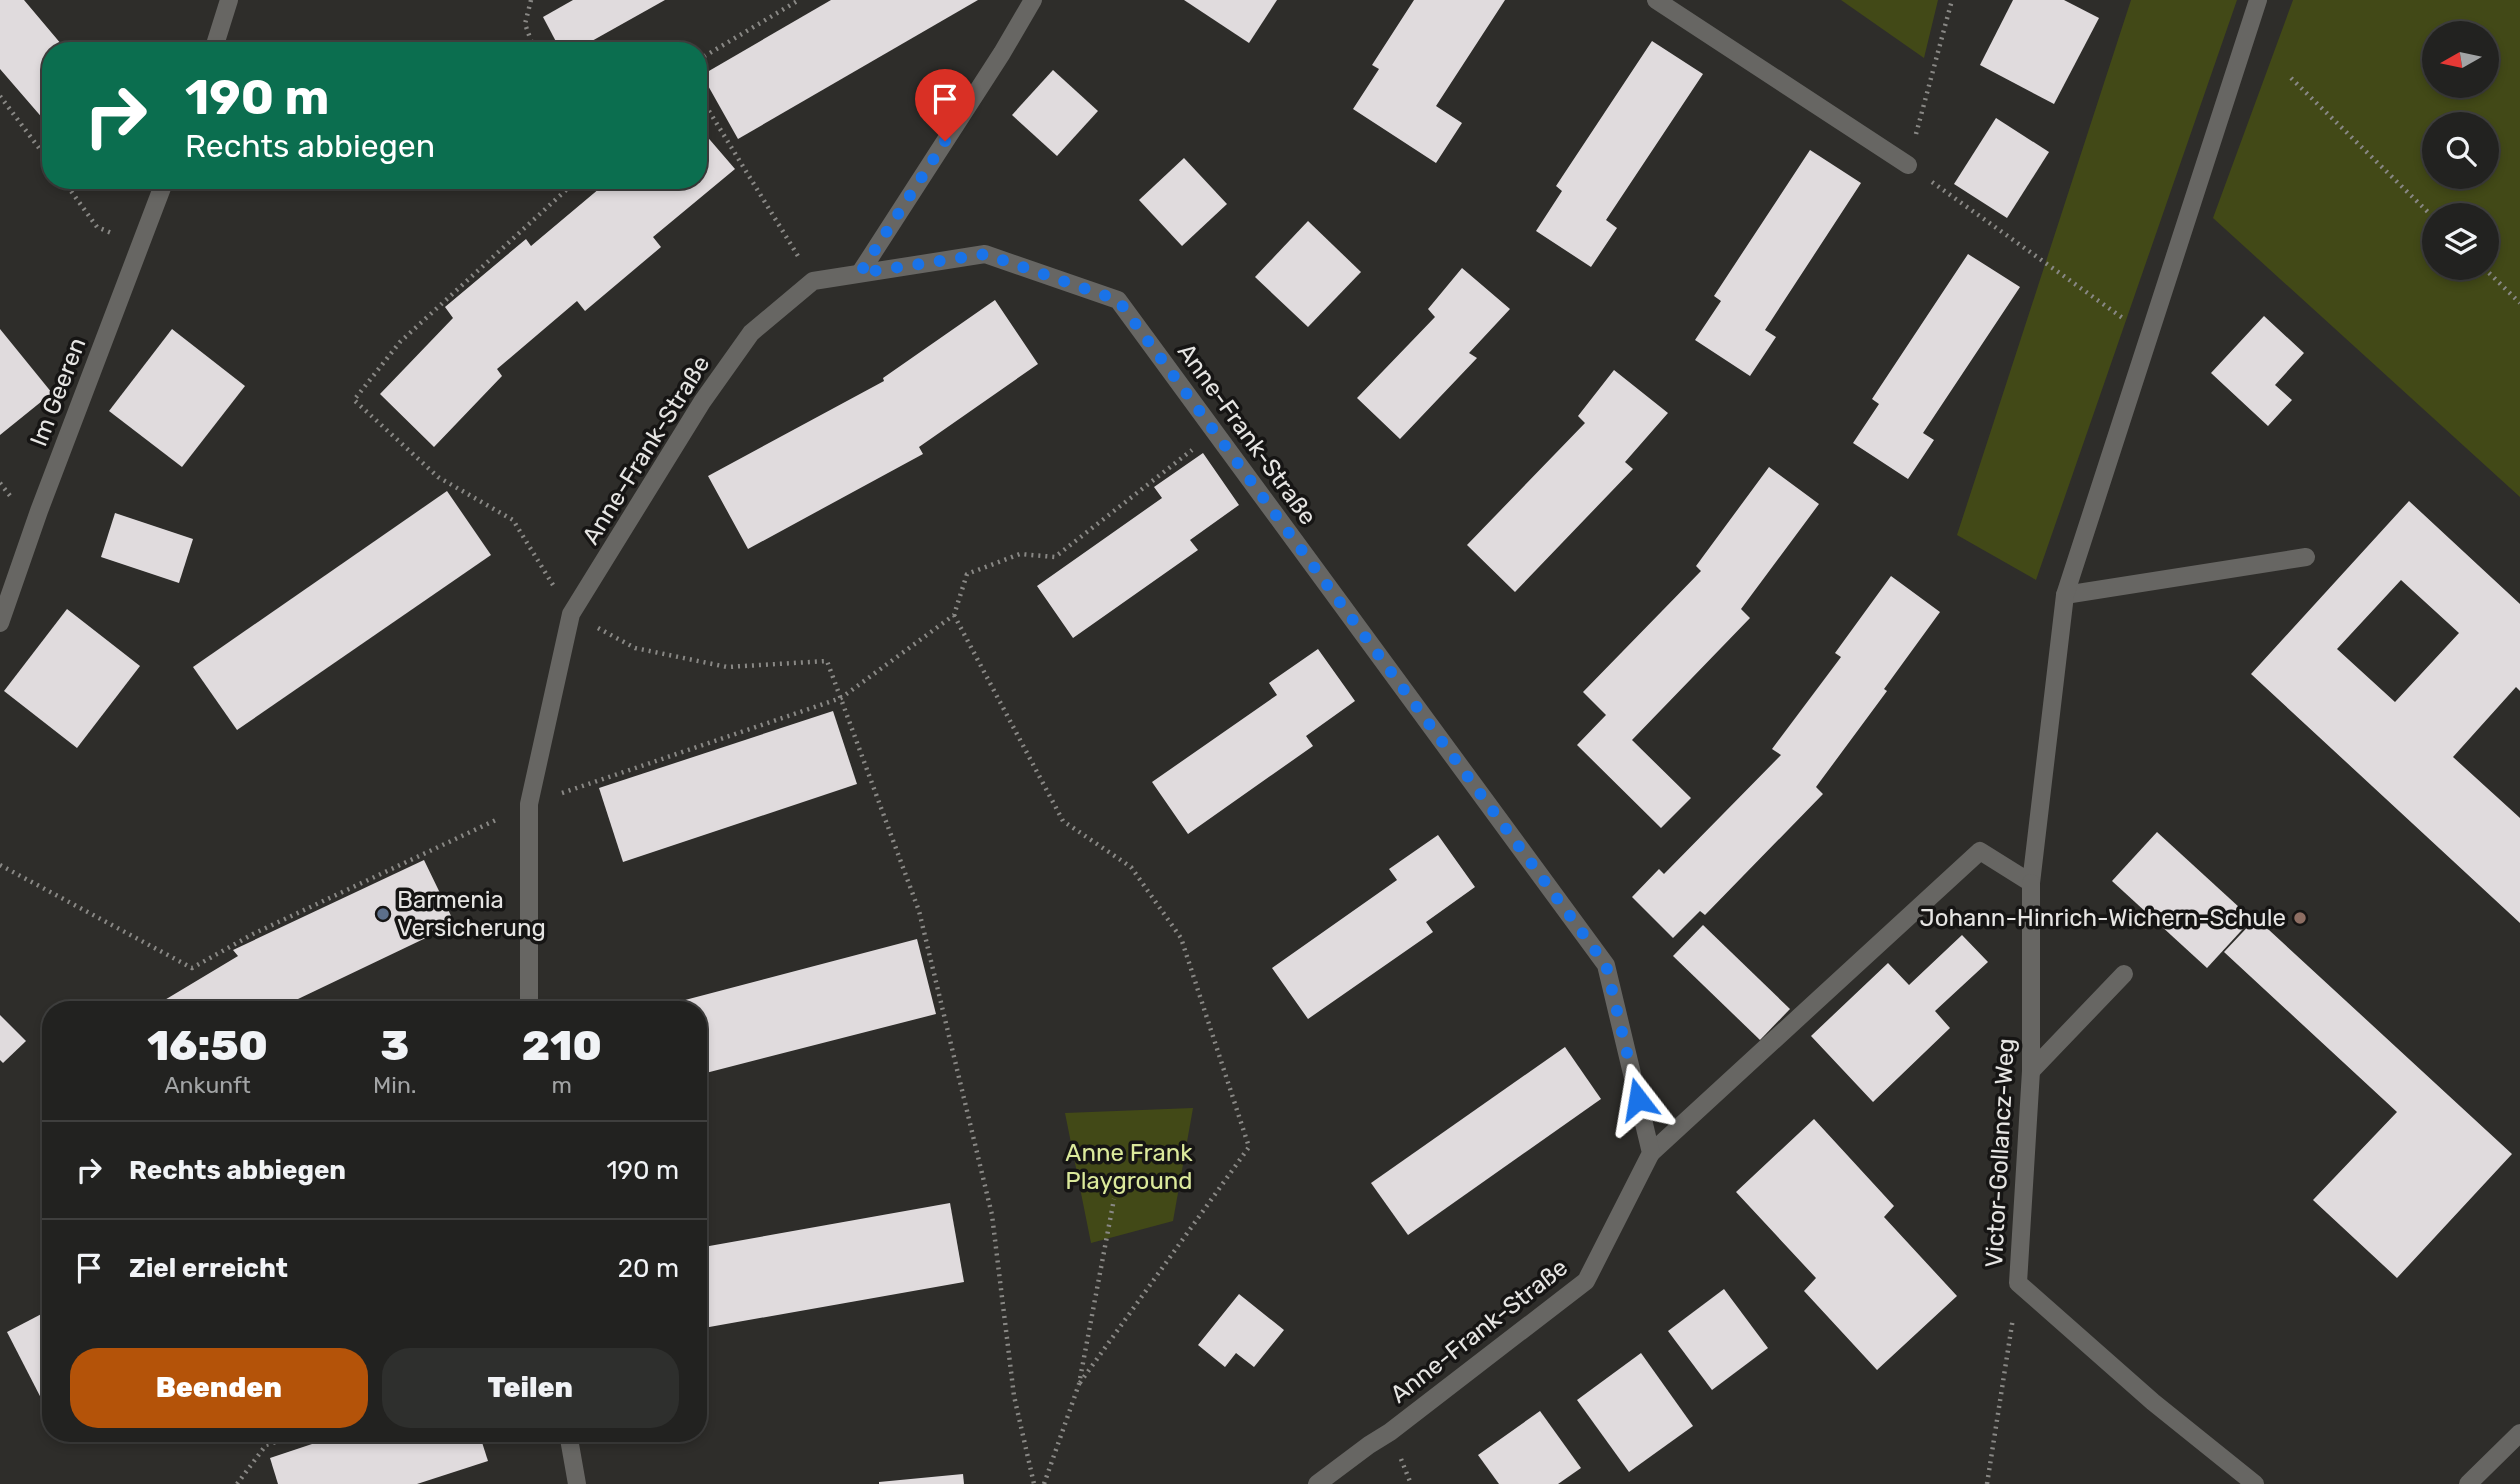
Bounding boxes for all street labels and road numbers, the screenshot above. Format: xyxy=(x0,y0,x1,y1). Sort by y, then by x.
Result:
street label: Im Geeren xyxy=(25,334,91,450)
street label: Anne-Frank-Straße xyxy=(1172,338,1322,530)
street label: Anne-Frank-Straße xyxy=(577,351,715,549)
street label: Victor-Gollancz-Weg xyxy=(1980,1038,2020,1268)
street label: Anne-Frank-Straße xyxy=(1385,1253,1573,1409)

